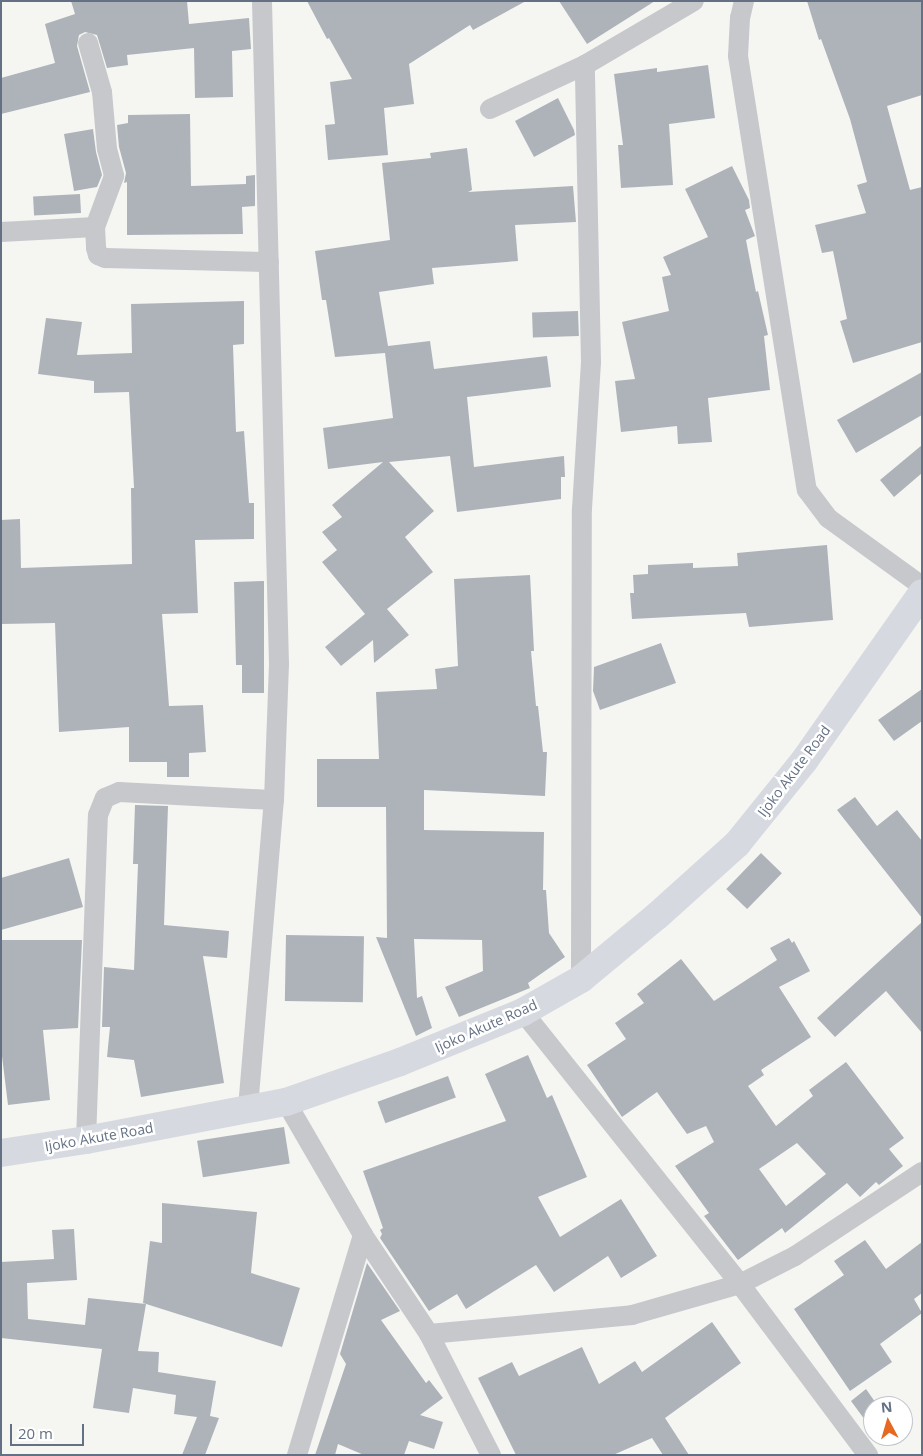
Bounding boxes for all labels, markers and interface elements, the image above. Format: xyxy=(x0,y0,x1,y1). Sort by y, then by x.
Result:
street label: Ijoko Akute Road xyxy=(754,722,834,820)
street label: Ijoko Akute Road xyxy=(432,996,540,1056)
street label: Ijoko Akute Road xyxy=(43,1119,155,1155)
north arrow xyxy=(863,1396,913,1446)
text: N xyxy=(880,1397,893,1417)
scale bar xyxy=(12,1414,86,1446)
text: 20 m xyxy=(18,1423,53,1443)

